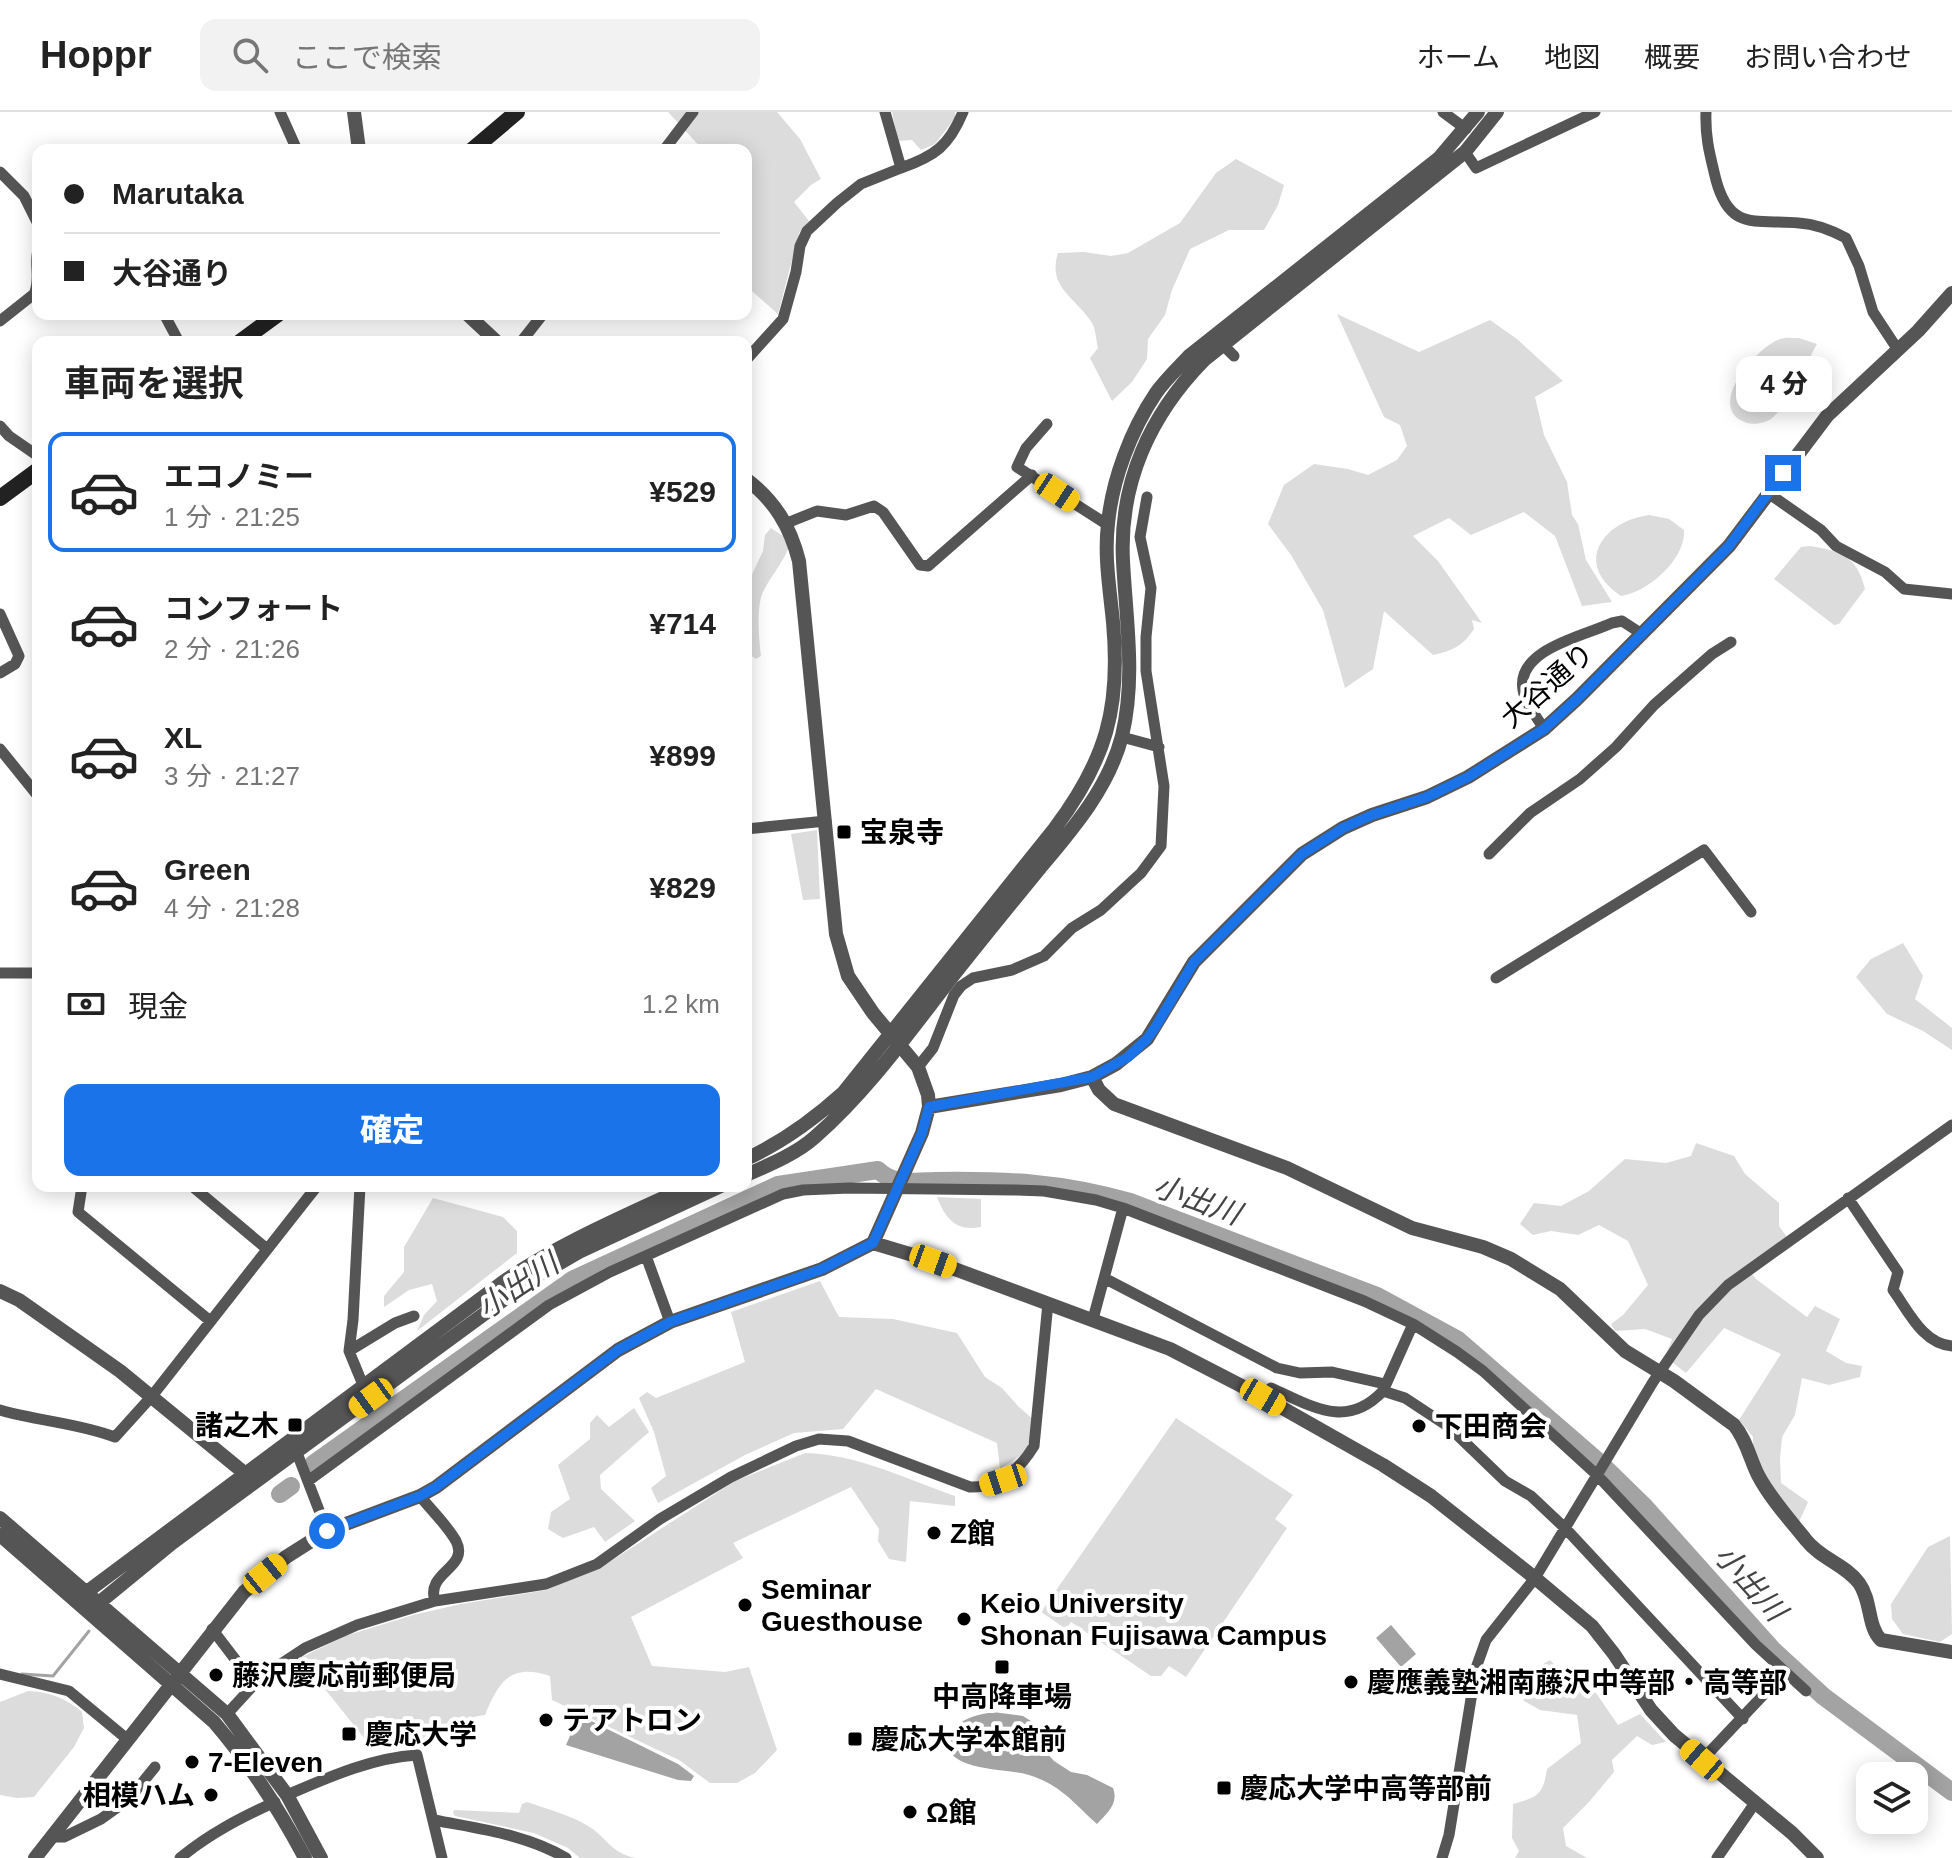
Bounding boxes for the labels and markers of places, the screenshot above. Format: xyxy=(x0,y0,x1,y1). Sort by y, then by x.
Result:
place label: 宝泉寺 xyxy=(860,817,944,848)
marker: 宝泉寺 xyxy=(835,823,853,841)
place label: 諸之木 xyxy=(195,1410,279,1441)
place label: 下田商会 xyxy=(1435,1411,1547,1442)
marker: 諸之木 xyxy=(286,1416,304,1434)
marker: 下田商会 xyxy=(1410,1417,1428,1435)
place label: Ζ館 xyxy=(950,1518,995,1549)
marker: Ζ館 xyxy=(925,1524,943,1542)
place label: Seminar Guesthouse xyxy=(761,1574,923,1637)
place label: Keio University Shonan Fujisawa Campus xyxy=(980,1588,1327,1651)
marker: Seminar Guesthouse xyxy=(736,1596,754,1614)
marker: Keio University Shonan Fujisawa Campus xyxy=(955,1610,973,1628)
marker: 中高降車場 xyxy=(993,1658,1011,1676)
place label: 藤沢慶応前郵便局 xyxy=(232,1660,456,1691)
marker: 藤沢慶応前郵便局 xyxy=(207,1666,225,1684)
place label: 慶應義塾湘南藤沢中等部・高等部 xyxy=(1367,1667,1787,1698)
marker: 慶應義塾湘南藤沢中等部・高等部 xyxy=(1342,1673,1360,1691)
place label: 中高降車場 xyxy=(932,1681,1072,1712)
place label: テアトロン xyxy=(562,1705,702,1736)
marker: テアトロン xyxy=(537,1711,555,1729)
place label: 慶応大学 xyxy=(365,1719,477,1750)
place label: 慶応大学本館前 xyxy=(871,1724,1067,1755)
marker: 慶応大学 xyxy=(340,1725,358,1743)
marker: 慶応大学本館前 xyxy=(846,1730,864,1748)
place label: 7-Eleven xyxy=(208,1747,323,1778)
marker: 7-Eleven xyxy=(183,1753,201,1771)
place label: 慶応大学中高等部前 xyxy=(1240,1773,1492,1804)
marker: 慶応大学中高等部前 xyxy=(1215,1779,1233,1797)
place label: 相模ハム xyxy=(83,1780,195,1811)
marker: 相模ハム xyxy=(202,1786,220,1804)
place label: Ω館 xyxy=(926,1797,976,1828)
marker: Ω館 xyxy=(901,1803,919,1821)

